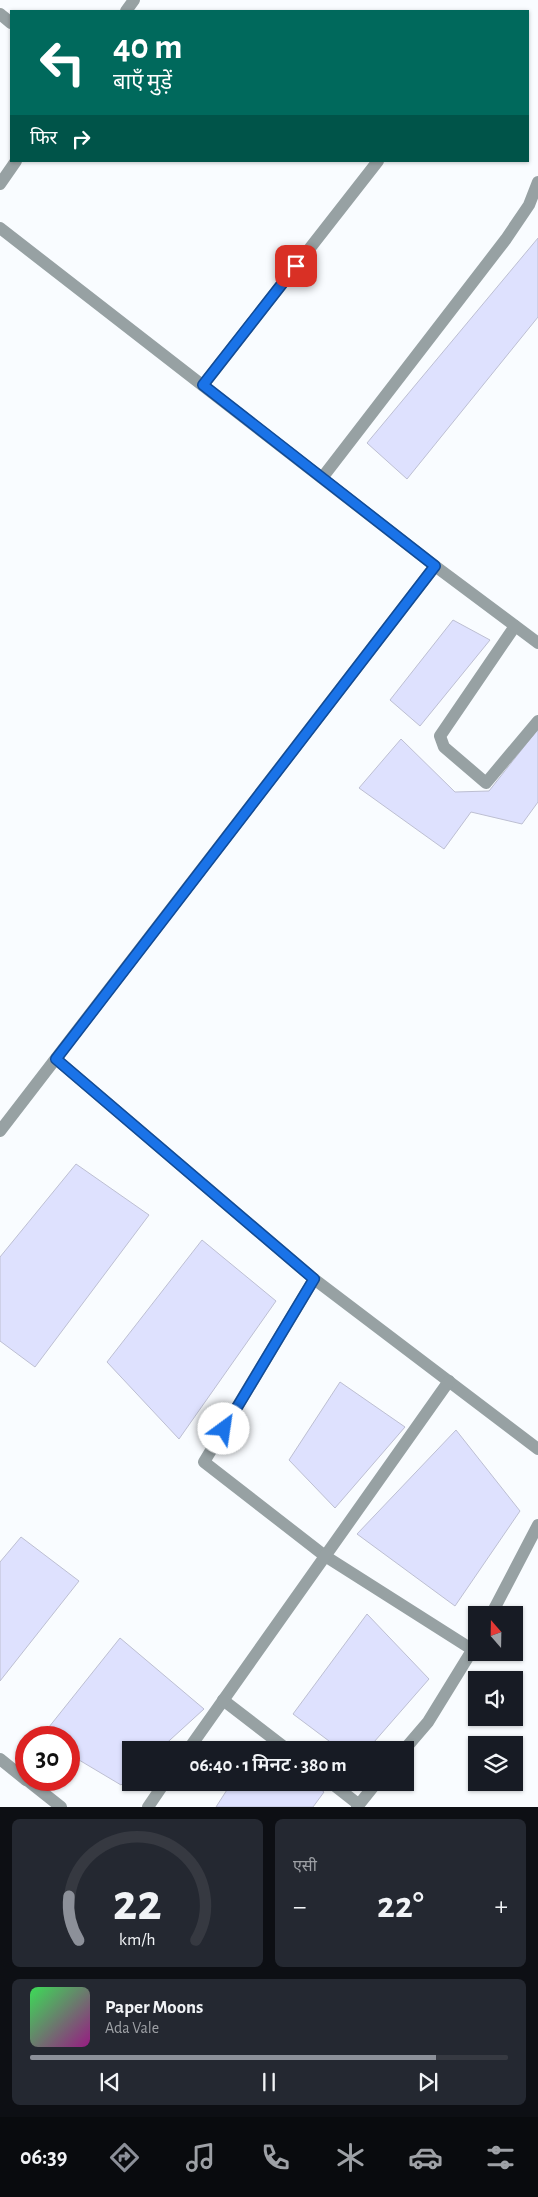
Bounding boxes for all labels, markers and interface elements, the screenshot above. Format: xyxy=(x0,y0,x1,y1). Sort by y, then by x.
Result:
icon: left xyxy=(30,30,95,95)
text: 40 m xyxy=(113,30,182,65)
text: बाएँ मुड़ें xyxy=(113,71,172,93)
icon: right xyxy=(67,125,95,153)
text: फिर xyxy=(30,129,57,148)
pin xyxy=(275,245,317,287)
icon: arrive xyxy=(282,252,310,280)
position arrow xyxy=(197,1402,249,1454)
north arrow xyxy=(468,1606,522,1661)
map controls xyxy=(468,1606,523,1791)
button: sound xyxy=(468,1671,523,1726)
speed limit sign: 30 xyxy=(15,1726,80,1791)
button: layers xyxy=(468,1736,523,1791)
text: 06:40 · 1 मिनट · 380 m xyxy=(190,1756,347,1775)
text: एसी xyxy=(293,1858,317,1874)
text: 22 xyxy=(113,1877,162,1929)
text: 22° xyxy=(377,1887,424,1925)
text: − xyxy=(293,1893,306,1921)
text: + xyxy=(495,1893,508,1921)
text: km/h xyxy=(119,1931,156,1949)
text: Paper Moons xyxy=(105,1998,203,2017)
text: Ada Vale xyxy=(105,2020,159,2036)
icon: previous xyxy=(96,2068,124,2096)
icon: pause xyxy=(255,2068,283,2096)
icon: next xyxy=(414,2068,442,2096)
icon: directions xyxy=(107,2140,142,2175)
icon: music xyxy=(183,2140,218,2175)
icon: phone xyxy=(258,2140,293,2175)
icon: climate xyxy=(333,2140,368,2175)
icon: car xyxy=(408,2140,443,2175)
icon: filters xyxy=(483,2140,518,2175)
text: 06:39 xyxy=(20,2146,67,2168)

